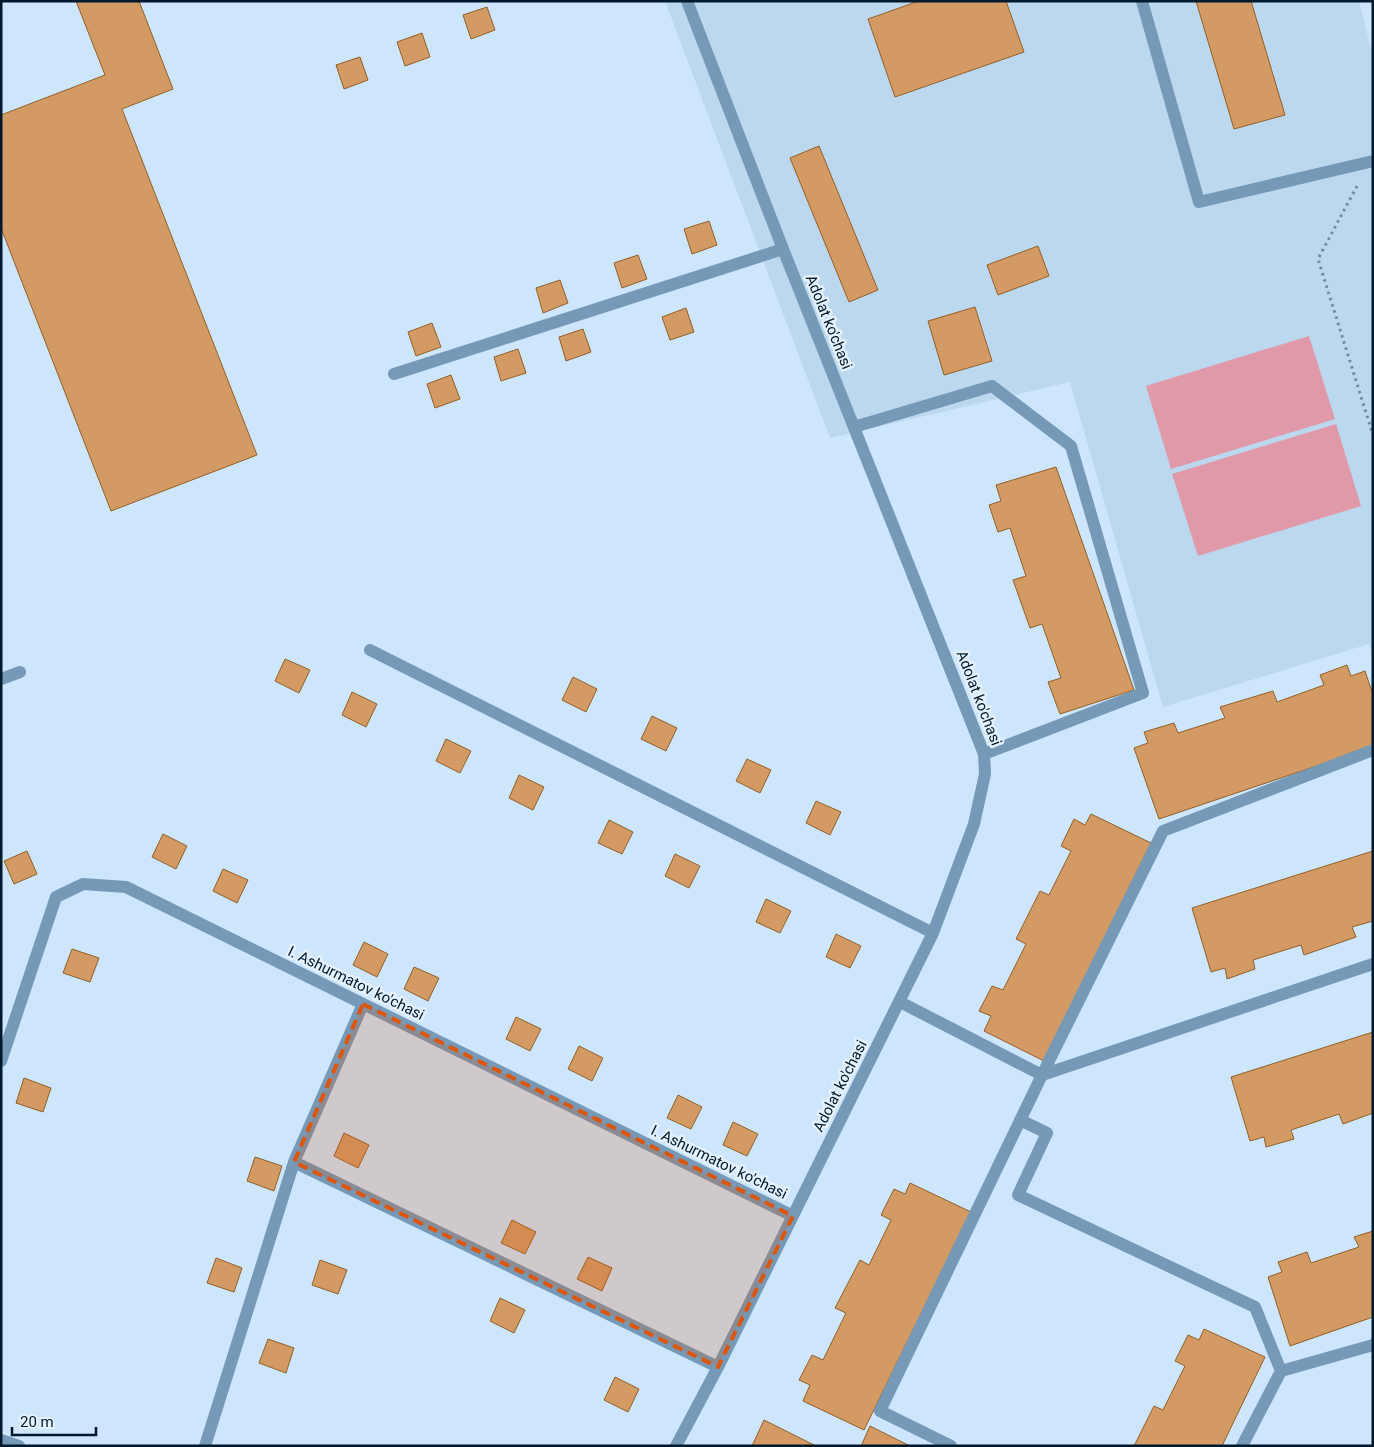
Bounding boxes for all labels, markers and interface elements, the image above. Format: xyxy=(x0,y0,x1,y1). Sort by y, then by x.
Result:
street label: Adolat ko'chasi xyxy=(802,272,856,372)
street label: Adolat ko'chasi xyxy=(953,648,1005,748)
street label: I. Ashurmatov ko'chasi xyxy=(285,942,427,1024)
street label: Adolat ko'chasi xyxy=(809,1037,871,1135)
street label: I. Ashurmatov ko'chasi xyxy=(648,1121,790,1203)
scale bar xyxy=(12,1404,96,1436)
text: 20 m xyxy=(20,1413,54,1431)

